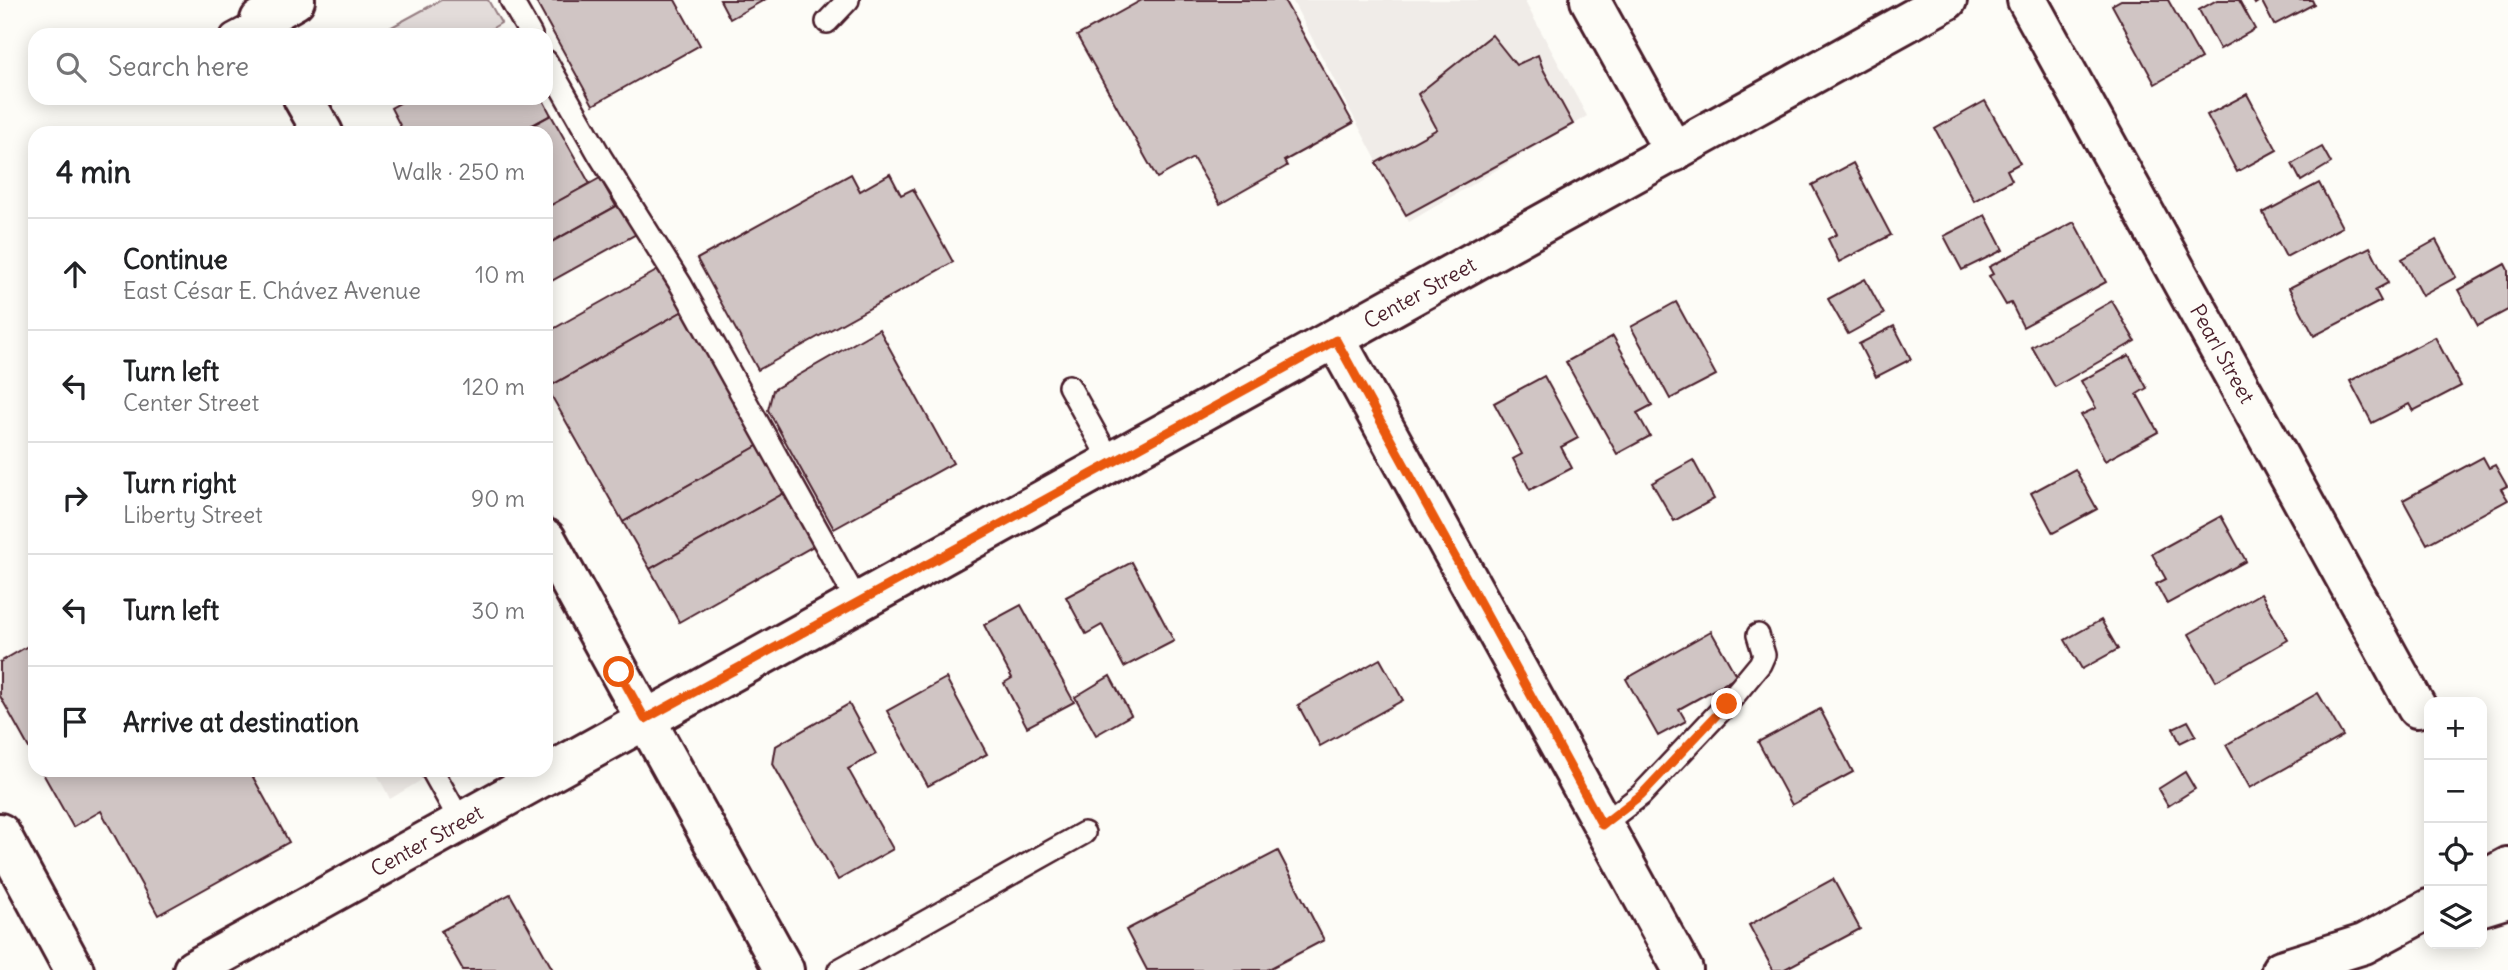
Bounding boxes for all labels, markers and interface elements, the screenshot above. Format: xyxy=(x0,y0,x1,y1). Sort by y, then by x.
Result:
search box xyxy=(28,28,553,105)
icon: search xyxy=(52,48,90,86)
text: Search here xyxy=(108,50,249,83)
text: 4 min xyxy=(56,153,131,191)
text: Walk · 250 m xyxy=(392,157,525,186)
text: Continue xyxy=(123,243,228,276)
street label: Center Street xyxy=(1359,251,1481,335)
icon: ahead xyxy=(56,255,94,293)
text: 10 m xyxy=(475,260,525,289)
text: East César E. Chávez Avenue xyxy=(123,276,421,305)
street label: Pearl Street xyxy=(2184,299,2261,408)
text: Turn left xyxy=(123,355,219,388)
icon: left xyxy=(56,367,94,405)
text: 120 m xyxy=(462,372,525,401)
text: Center Street xyxy=(123,388,259,417)
text: Turn right xyxy=(123,467,236,500)
icon: right xyxy=(56,479,94,517)
text: 90 m xyxy=(471,484,525,513)
text: Liberty Street xyxy=(123,500,263,529)
icon: left xyxy=(56,591,94,629)
text: Turn left xyxy=(123,594,219,627)
text: 30 m xyxy=(471,596,525,625)
route start xyxy=(603,656,634,687)
route end xyxy=(1711,688,1742,719)
map controls xyxy=(2424,697,2487,949)
button: + xyxy=(2424,697,2487,760)
icon: arrive xyxy=(56,703,94,741)
text: Arrive at destination xyxy=(123,706,359,739)
button: − xyxy=(2424,760,2487,823)
street label: Center Street xyxy=(366,799,488,883)
button: locate xyxy=(2424,823,2487,886)
button: layers xyxy=(2424,886,2487,949)

